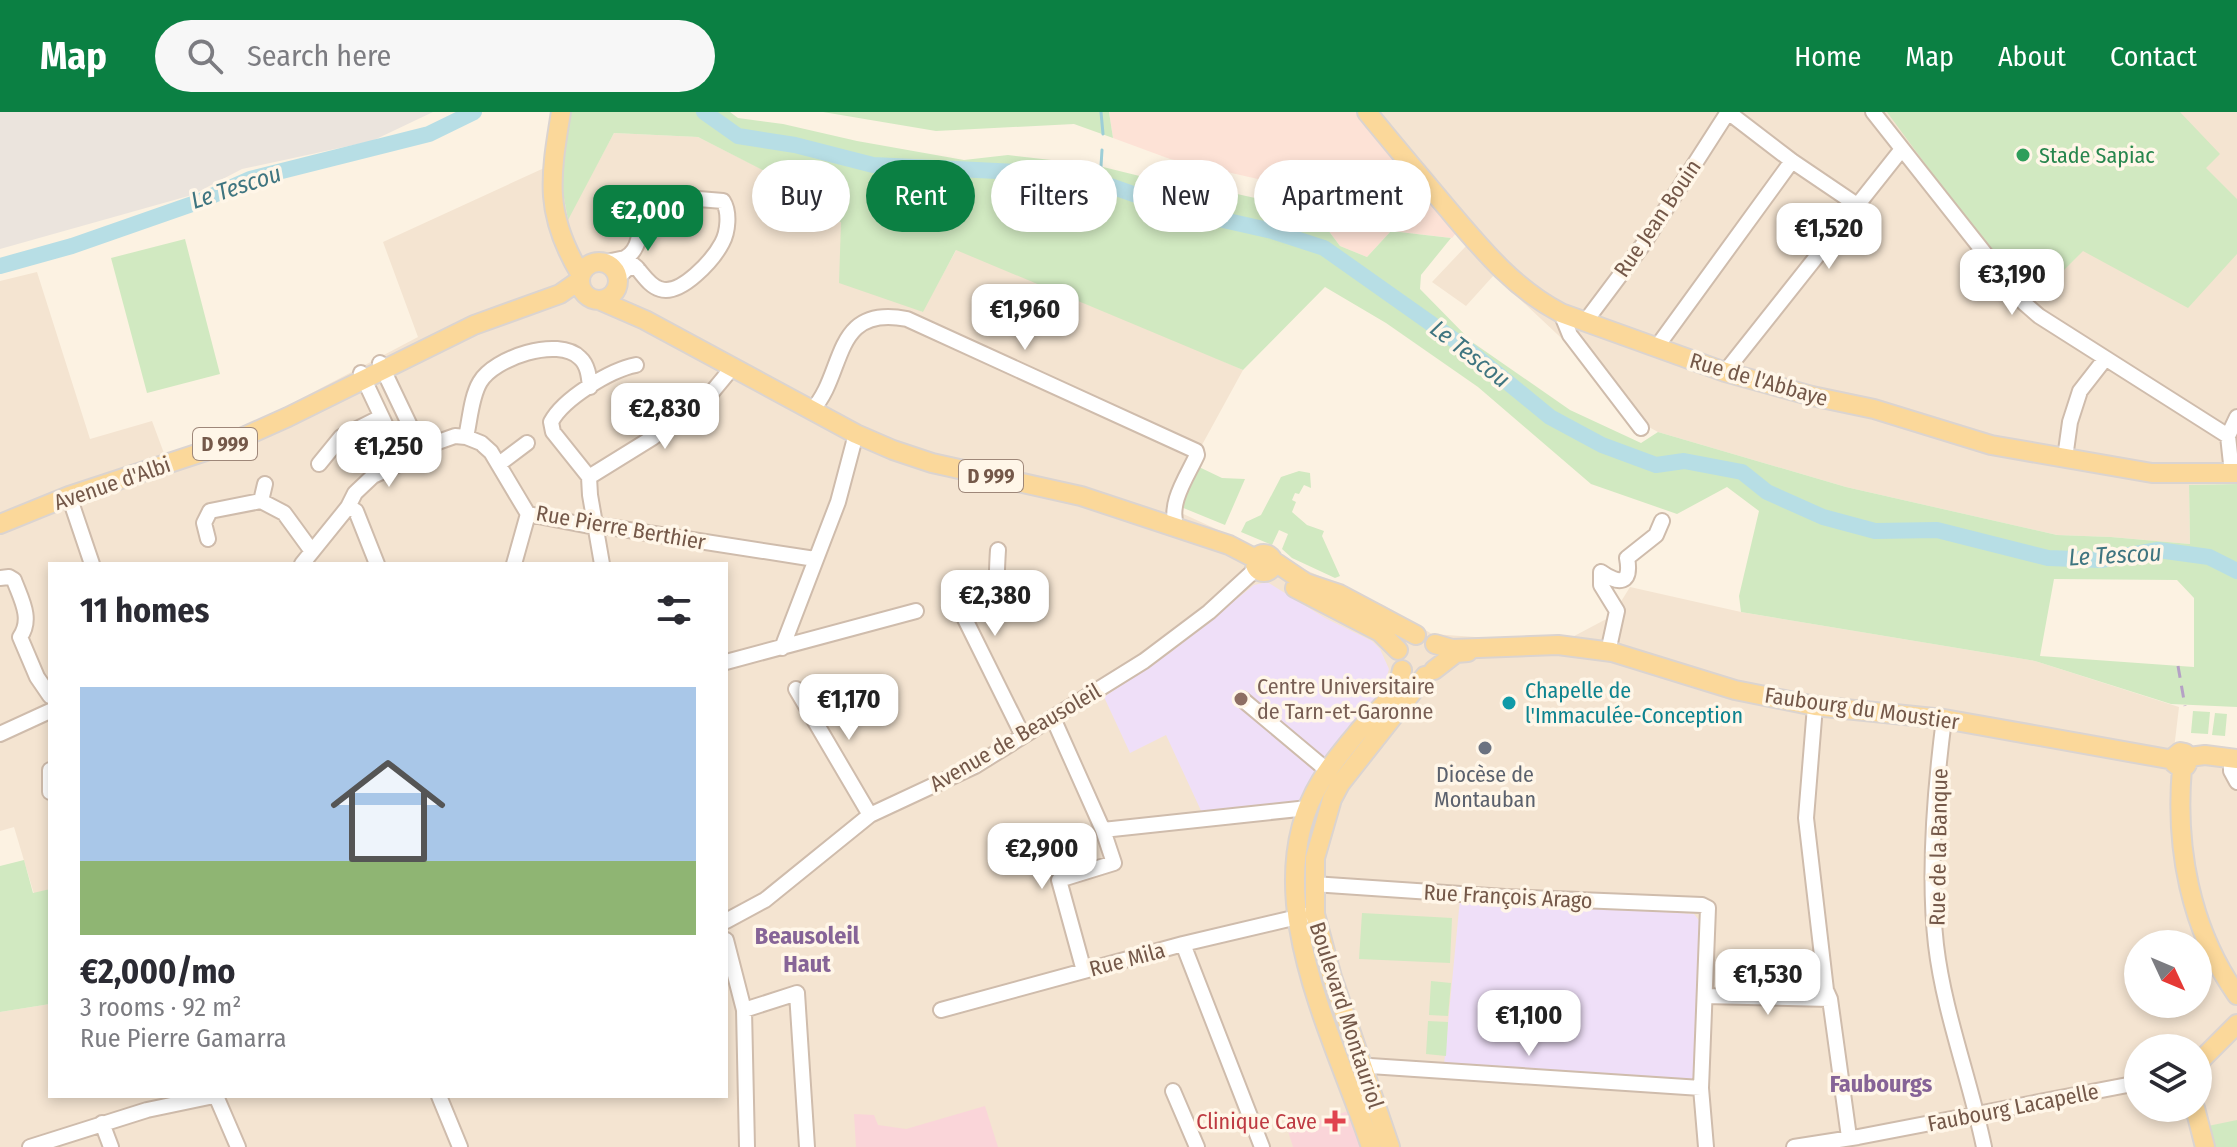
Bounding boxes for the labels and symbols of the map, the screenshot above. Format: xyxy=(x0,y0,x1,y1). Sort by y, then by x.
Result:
place label: Stade Sapiac xyxy=(2039,142,2155,169)
marker: Stade Sapiac xyxy=(2014,146,2032,164)
street label: Rue Jean Bouin xyxy=(1608,154,1707,282)
water label: Le Tescou xyxy=(187,159,285,215)
pin: €2,000 xyxy=(583,185,713,253)
pin: €1,520 xyxy=(1764,203,1894,271)
pin: €3,190 xyxy=(1947,249,2077,317)
pin: €1,960 xyxy=(960,284,1090,352)
water label: Le Tescou xyxy=(1425,314,1515,394)
street label: Rue de l'Abbaye xyxy=(1687,347,1831,412)
pin: €2,830 xyxy=(600,383,730,451)
pin: €1,250 xyxy=(324,421,454,489)
road number: D 999 xyxy=(193,428,257,460)
street label: Avenue d'Albi xyxy=(50,451,174,516)
road number: D 999 xyxy=(959,460,1023,492)
street label: Rue Pierre Berthier xyxy=(534,499,708,556)
water label: Le Tescou xyxy=(2068,539,2162,571)
pin: €2,380 xyxy=(930,570,1060,638)
place label: Centre Universitaire de Tarn-et-Garonne xyxy=(1257,673,1435,725)
pin: €1,170 xyxy=(784,674,914,742)
street label: Avenue de Beausoleil xyxy=(925,677,1106,797)
place label: Chapelle de l'Immaculée-Conception xyxy=(1525,677,1743,729)
street label: Faubourg du Moustier xyxy=(1763,681,1961,736)
marker: Centre Universitaire de Tarn-et-Garonne xyxy=(1232,690,1250,708)
marker: Chapelle de l'Immaculée-Conception xyxy=(1500,694,1518,712)
marker: Diocèse de Montauban xyxy=(1476,739,1494,757)
place label: Diocèse de Montauban xyxy=(1434,761,1536,813)
street label: Rue de la Banque xyxy=(1924,768,1953,926)
pin: €2,900 xyxy=(977,823,1107,891)
street label: Rue François Arago xyxy=(1423,879,1593,914)
street label: Boulevard Montauriol xyxy=(1304,918,1389,1112)
district label: Beausoleil Haut xyxy=(755,922,860,978)
north arrow xyxy=(2124,930,2212,1018)
street label: Rue Mila xyxy=(1086,936,1168,983)
pin: €1,530 xyxy=(1703,949,1833,1017)
pin: €1,100 xyxy=(1464,990,1594,1058)
district label: Faubourgs xyxy=(1830,1070,1933,1098)
street label: Faubourg Lacapelle xyxy=(1925,1078,2101,1137)
place label: Clinique Cave xyxy=(1196,1108,1317,1135)
marker: Clinique Cave xyxy=(1324,1110,1346,1132)

